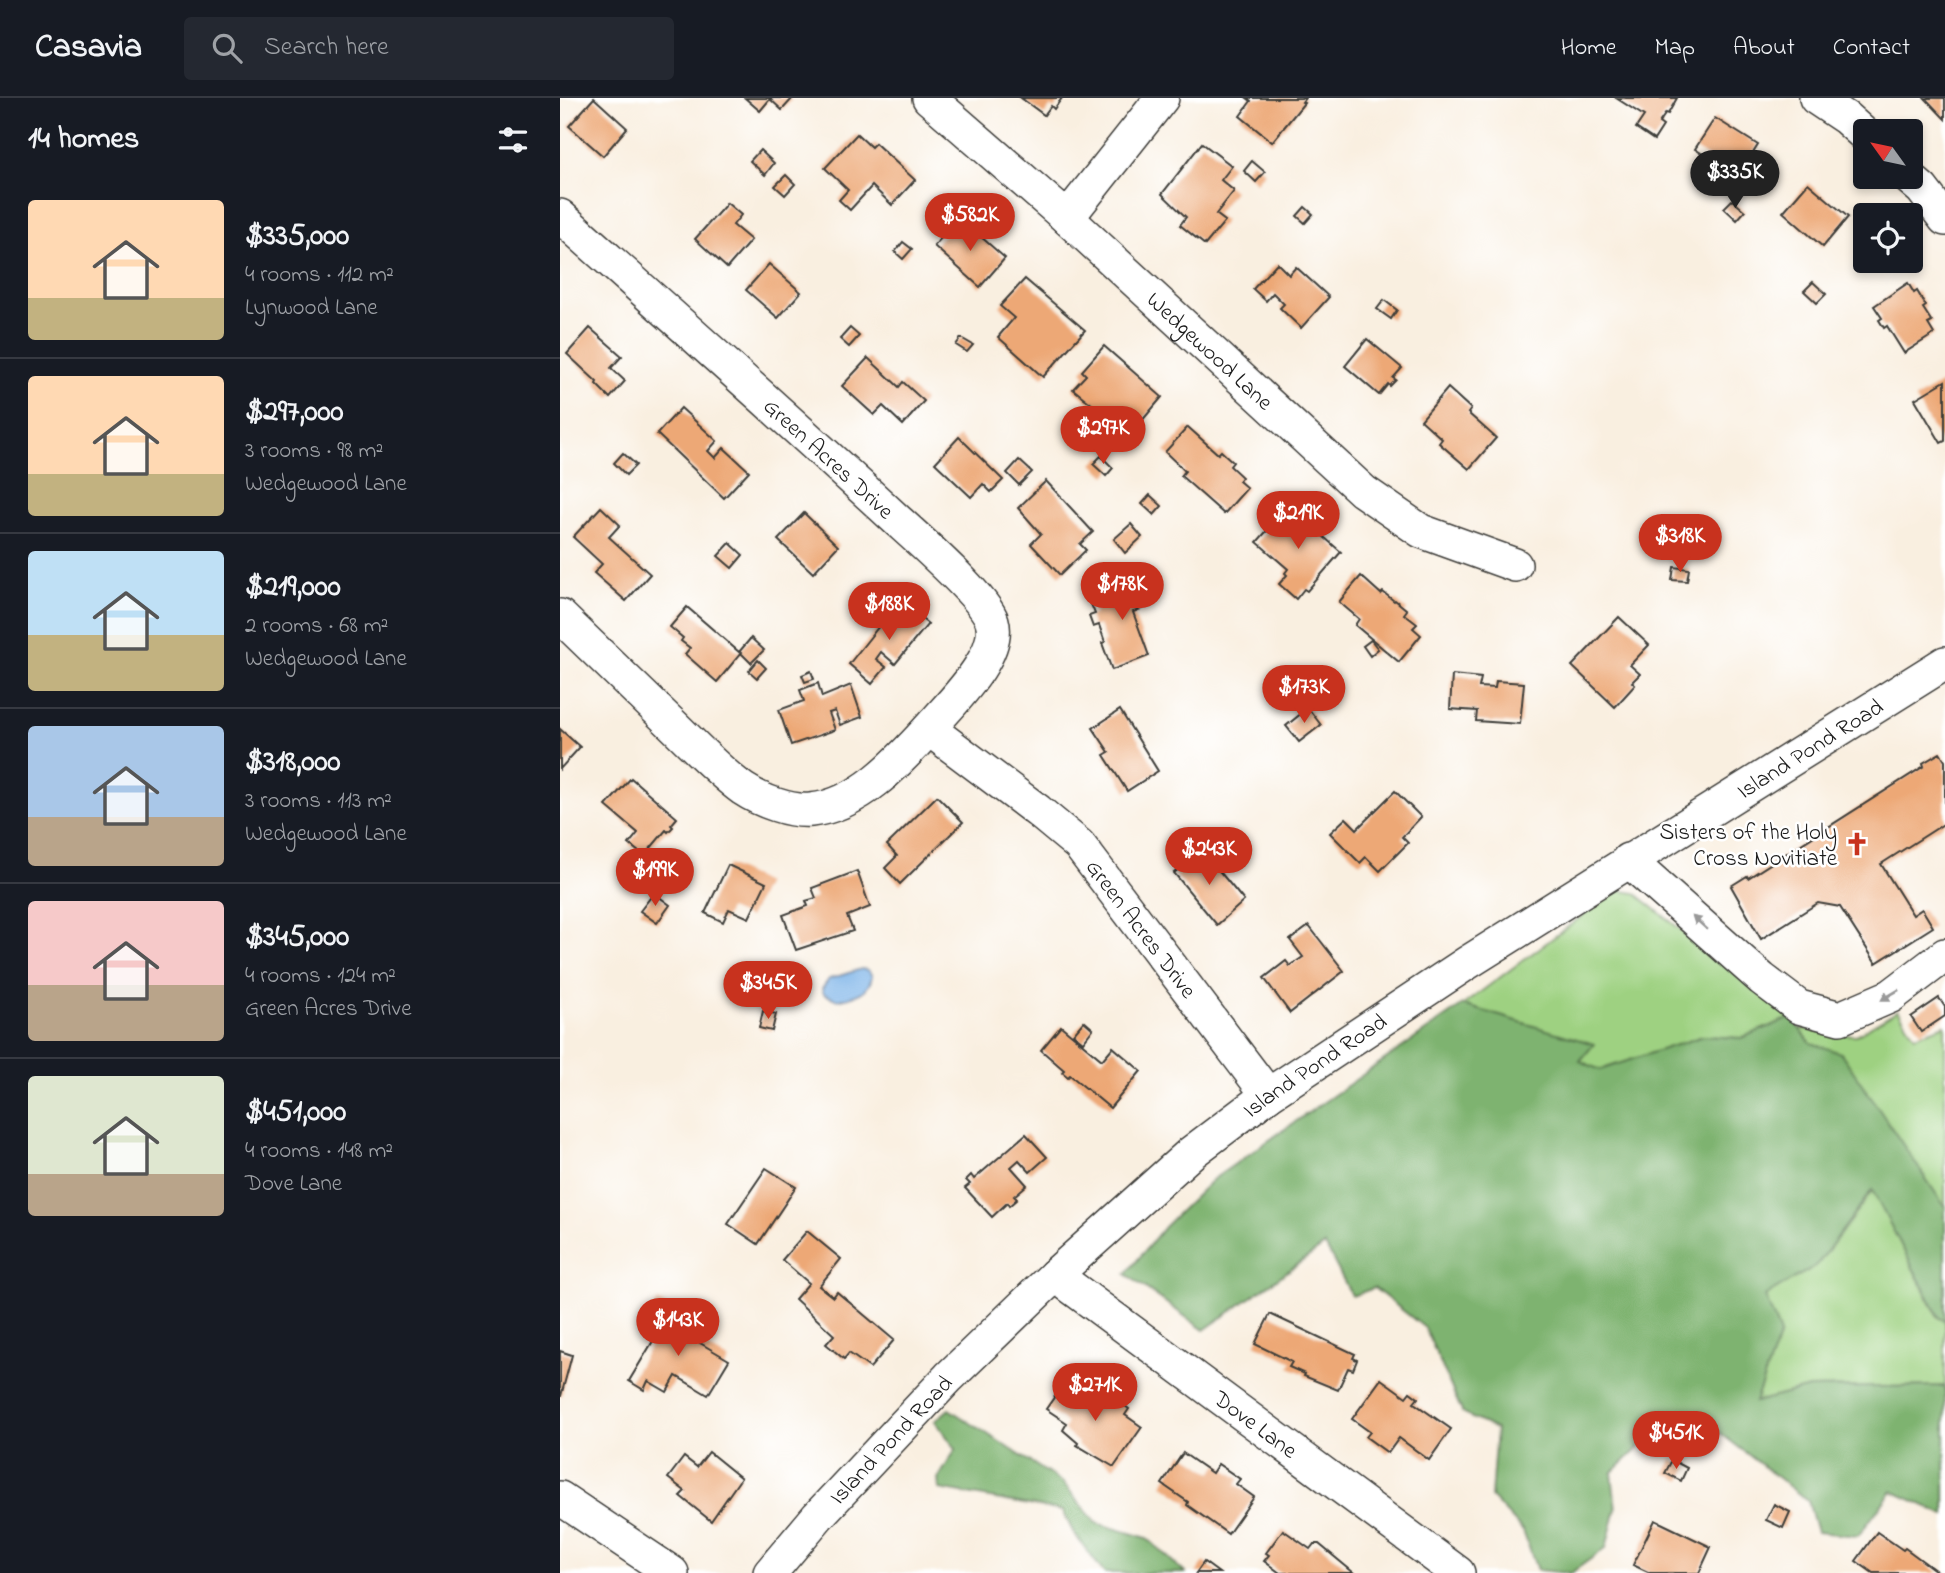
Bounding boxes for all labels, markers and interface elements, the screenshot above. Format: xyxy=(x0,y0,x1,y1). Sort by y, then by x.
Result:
search box xyxy=(184,17,674,80)
text: Casavia xyxy=(35,24,142,72)
icon: search xyxy=(208,29,246,67)
text: Search here xyxy=(264,29,389,67)
text: Home xyxy=(1561,31,1617,66)
text: Map xyxy=(1655,31,1695,66)
text: About xyxy=(1733,31,1795,66)
text: Contact xyxy=(1833,31,1910,66)
text: 14 homes xyxy=(28,118,139,162)
north arrow xyxy=(1853,119,1923,189)
map controls xyxy=(1853,119,1923,273)
icon: filters xyxy=(494,121,532,159)
pin: $335K xyxy=(1686,150,1784,210)
text: $335K xyxy=(1706,156,1764,189)
pin: $582K xyxy=(921,194,1019,253)
text: $582K xyxy=(941,199,999,232)
button: locate xyxy=(1853,203,1923,273)
text: $335,000 xyxy=(245,215,349,259)
icon: home xyxy=(84,228,168,312)
text: 4 rooms · 112 m² xyxy=(245,259,394,292)
street label: Wedgewood Lane xyxy=(1138,285,1280,420)
text: Lynwood Lane xyxy=(245,292,378,325)
text: $297,000 xyxy=(245,391,344,435)
street label: Green Acres Drive xyxy=(755,391,901,529)
icon: home xyxy=(84,404,168,488)
pin: $297K xyxy=(1054,406,1152,466)
text: $297K xyxy=(1077,412,1129,445)
text: 3 rooms · 98 m² xyxy=(245,435,383,468)
text: Wedgewood Lane xyxy=(245,468,407,501)
pin: $219K xyxy=(1249,491,1347,551)
text: $219K xyxy=(1273,497,1323,530)
pin: $318K xyxy=(1631,514,1729,574)
text: $318K xyxy=(1655,520,1705,553)
pin: $178K xyxy=(1073,562,1171,622)
text: $219,000 xyxy=(245,566,341,610)
text: $178K xyxy=(1097,568,1147,601)
icon: home xyxy=(84,579,168,663)
pin: $188K xyxy=(840,582,938,642)
text: $188K xyxy=(864,588,914,621)
text: 2 rooms · 68 m² xyxy=(245,610,388,643)
text: Wedgewood Lane xyxy=(245,643,407,676)
pin: $173K xyxy=(1255,666,1353,725)
text: $173K xyxy=(1278,671,1330,704)
street label: Island Pond Road xyxy=(1731,692,1891,809)
text: $318,000 xyxy=(245,741,340,785)
icon: home xyxy=(84,754,168,838)
text: 3 rooms · 113 m² xyxy=(245,785,392,818)
place label: Sisters of the Holy Cross Novitiate xyxy=(1659,817,1838,876)
text: Wedgewood Lane xyxy=(245,818,407,851)
pin: $243K xyxy=(1160,828,1258,887)
church icon: Sisters of the Holy Cross Novitiate xyxy=(1843,830,1871,858)
text: $243K xyxy=(1181,833,1237,866)
pin: $199K xyxy=(606,848,704,908)
street label: Green Acres Drive xyxy=(1077,853,1204,1007)
text: $199K xyxy=(632,854,678,887)
text: $345,000 xyxy=(245,916,349,960)
one-way arrow xyxy=(1691,916,1708,932)
icon: home xyxy=(84,929,168,1013)
text: 4 rooms · 124 m² xyxy=(245,960,396,993)
pin: $345K xyxy=(719,962,817,1021)
text: $345K xyxy=(739,967,797,1000)
one-way arrow xyxy=(1880,988,1899,1001)
text: Green Acres Drive xyxy=(245,993,412,1026)
street label: Island Pond Road xyxy=(1237,1006,1394,1127)
text: $451,000 xyxy=(245,1091,346,1135)
icon: home xyxy=(84,1104,168,1188)
text: 4 rooms · 148 m² xyxy=(245,1135,393,1168)
text: Dove Lane xyxy=(245,1168,342,1201)
pin: $143K xyxy=(629,1298,727,1358)
text: $143K xyxy=(652,1304,704,1337)
pin: $271K xyxy=(1046,1364,1144,1423)
street label: Island Pond Road xyxy=(823,1369,962,1513)
text: $271K xyxy=(1068,1369,1122,1402)
street label: Dove Lane xyxy=(1205,1383,1304,1468)
pin: $451K xyxy=(1627,1412,1725,1471)
text: $451K xyxy=(1648,1417,1704,1450)

